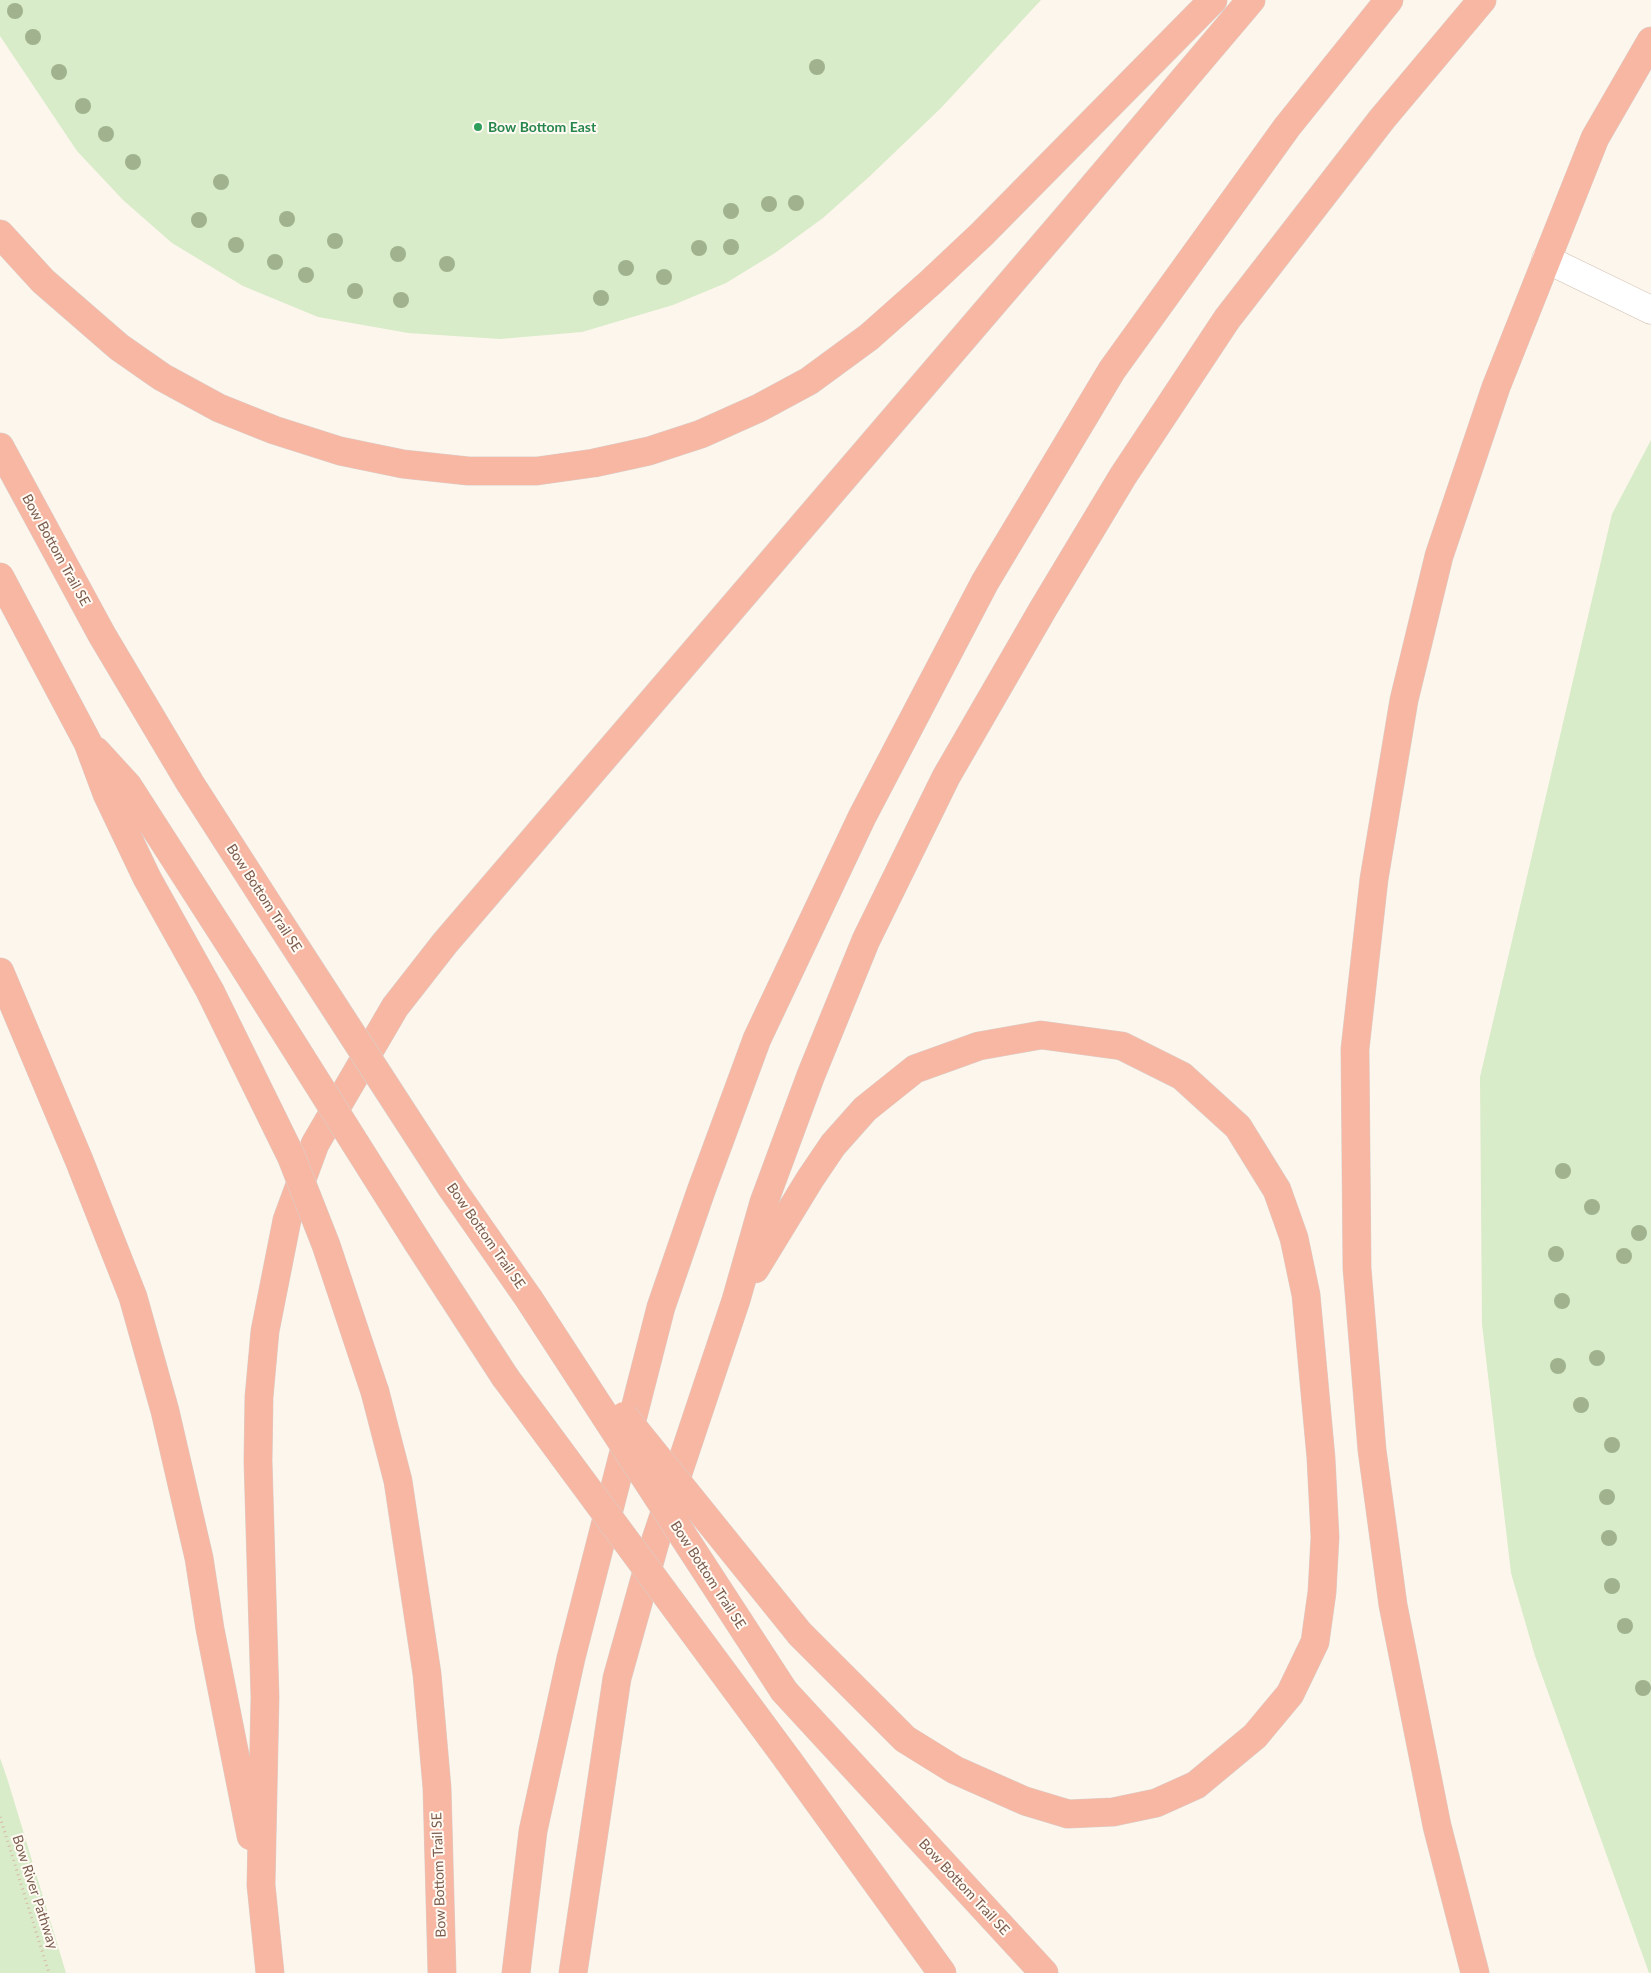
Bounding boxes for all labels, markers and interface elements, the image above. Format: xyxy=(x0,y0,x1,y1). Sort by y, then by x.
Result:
place label: Bow Bottom East xyxy=(488,119,596,135)
marker: Bow Bottom East xyxy=(472,121,484,133)
street label: Bow Bottom Trail SE xyxy=(18,491,94,609)
street label: Bow Bottom Trail SE xyxy=(223,841,305,955)
street label: Bow Bottom Trail SE xyxy=(443,1180,529,1292)
street label: Bow Bottom Trail SE xyxy=(667,1518,749,1632)
street label: Bow Bottom Trail SE xyxy=(428,1812,450,1938)
street label: Bow River Pathway xyxy=(9,1833,61,1951)
street label: Bow Bottom Trail SE xyxy=(915,1835,1013,1939)

